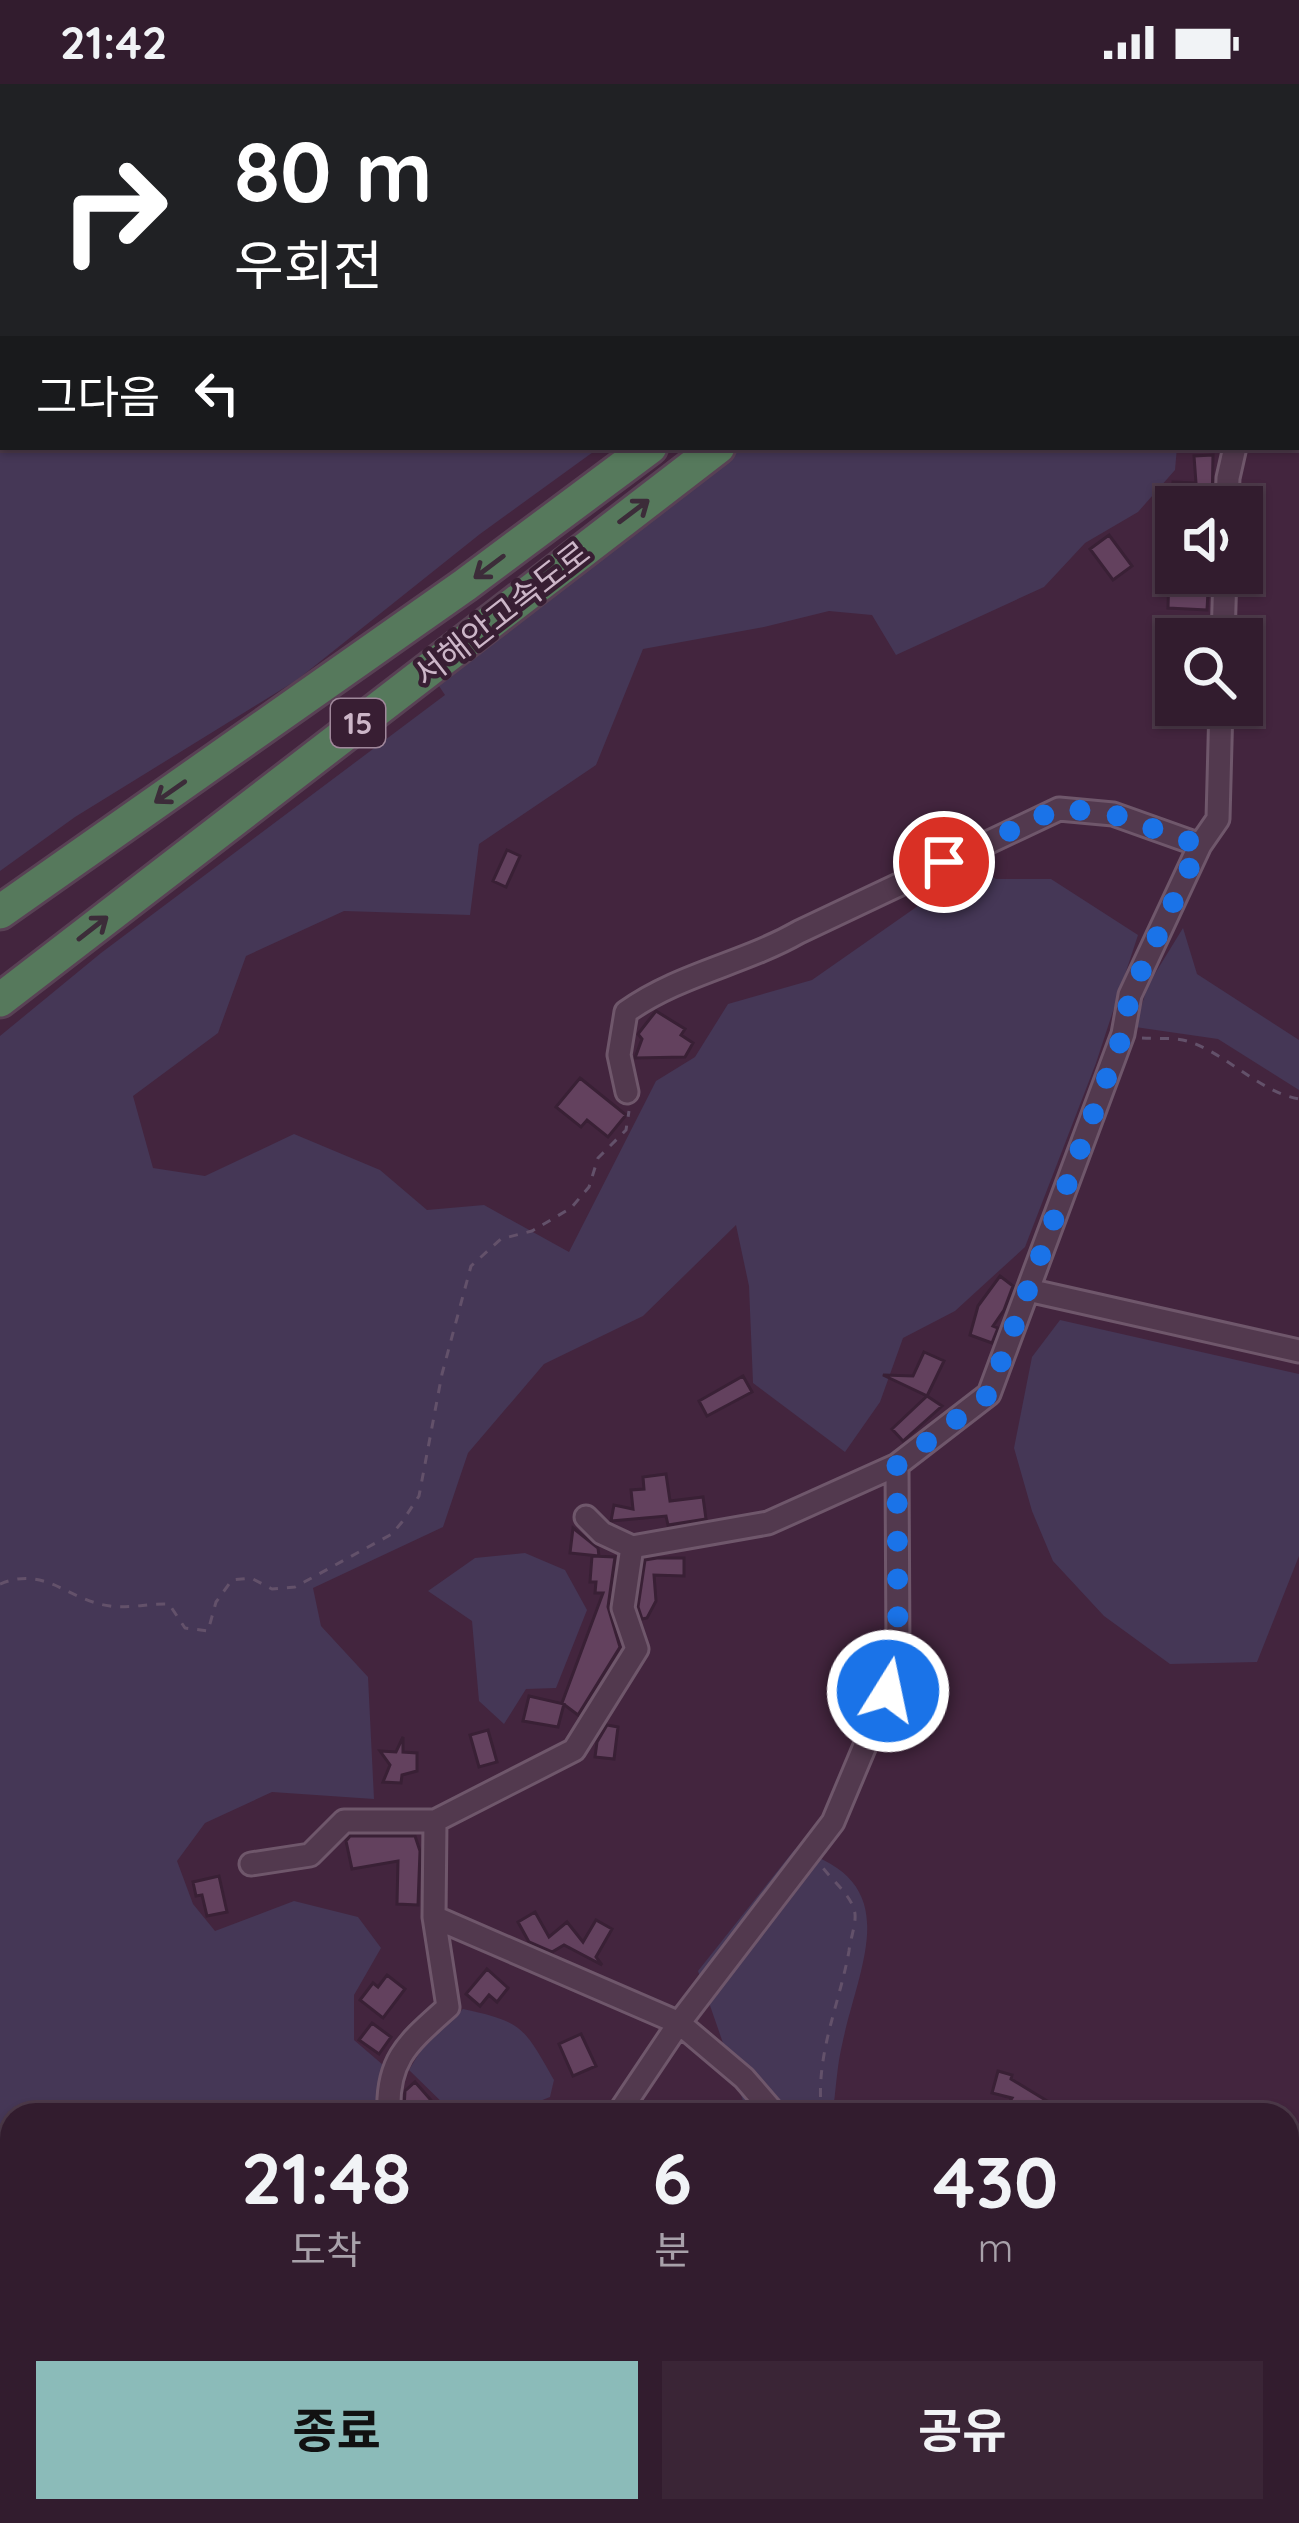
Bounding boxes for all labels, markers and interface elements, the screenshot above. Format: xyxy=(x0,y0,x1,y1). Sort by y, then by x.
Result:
text: 21:42 xyxy=(60,14,167,70)
text: 80 m xyxy=(234,118,433,223)
icon: right xyxy=(36,132,192,288)
text: 우회전 xyxy=(234,231,383,299)
icon: left xyxy=(184,360,250,426)
text: 그다음 xyxy=(36,368,160,424)
map controls xyxy=(1155,486,1263,726)
button: sound xyxy=(1155,486,1263,594)
one-way arrow xyxy=(618,498,650,524)
street label: 서해안고속도로 xyxy=(405,531,597,695)
one-way arrow xyxy=(473,553,505,579)
button: search xyxy=(1155,618,1263,726)
road number: 15 xyxy=(331,699,385,747)
one-way arrow xyxy=(154,779,187,804)
pin xyxy=(893,811,995,913)
icon: arrive xyxy=(911,829,977,895)
one-way arrow xyxy=(76,915,108,942)
position arrow xyxy=(825,1628,951,1754)
text: 21:48 xyxy=(241,2132,411,2222)
text: 6 xyxy=(652,2132,692,2222)
text: 430 xyxy=(933,2136,1058,2226)
text: m xyxy=(978,2223,1013,2272)
text: 도착 xyxy=(290,2225,362,2274)
text: 분 xyxy=(654,2225,690,2274)
button: 종료 xyxy=(36,2361,638,2499)
button: 공유 xyxy=(662,2361,1263,2499)

